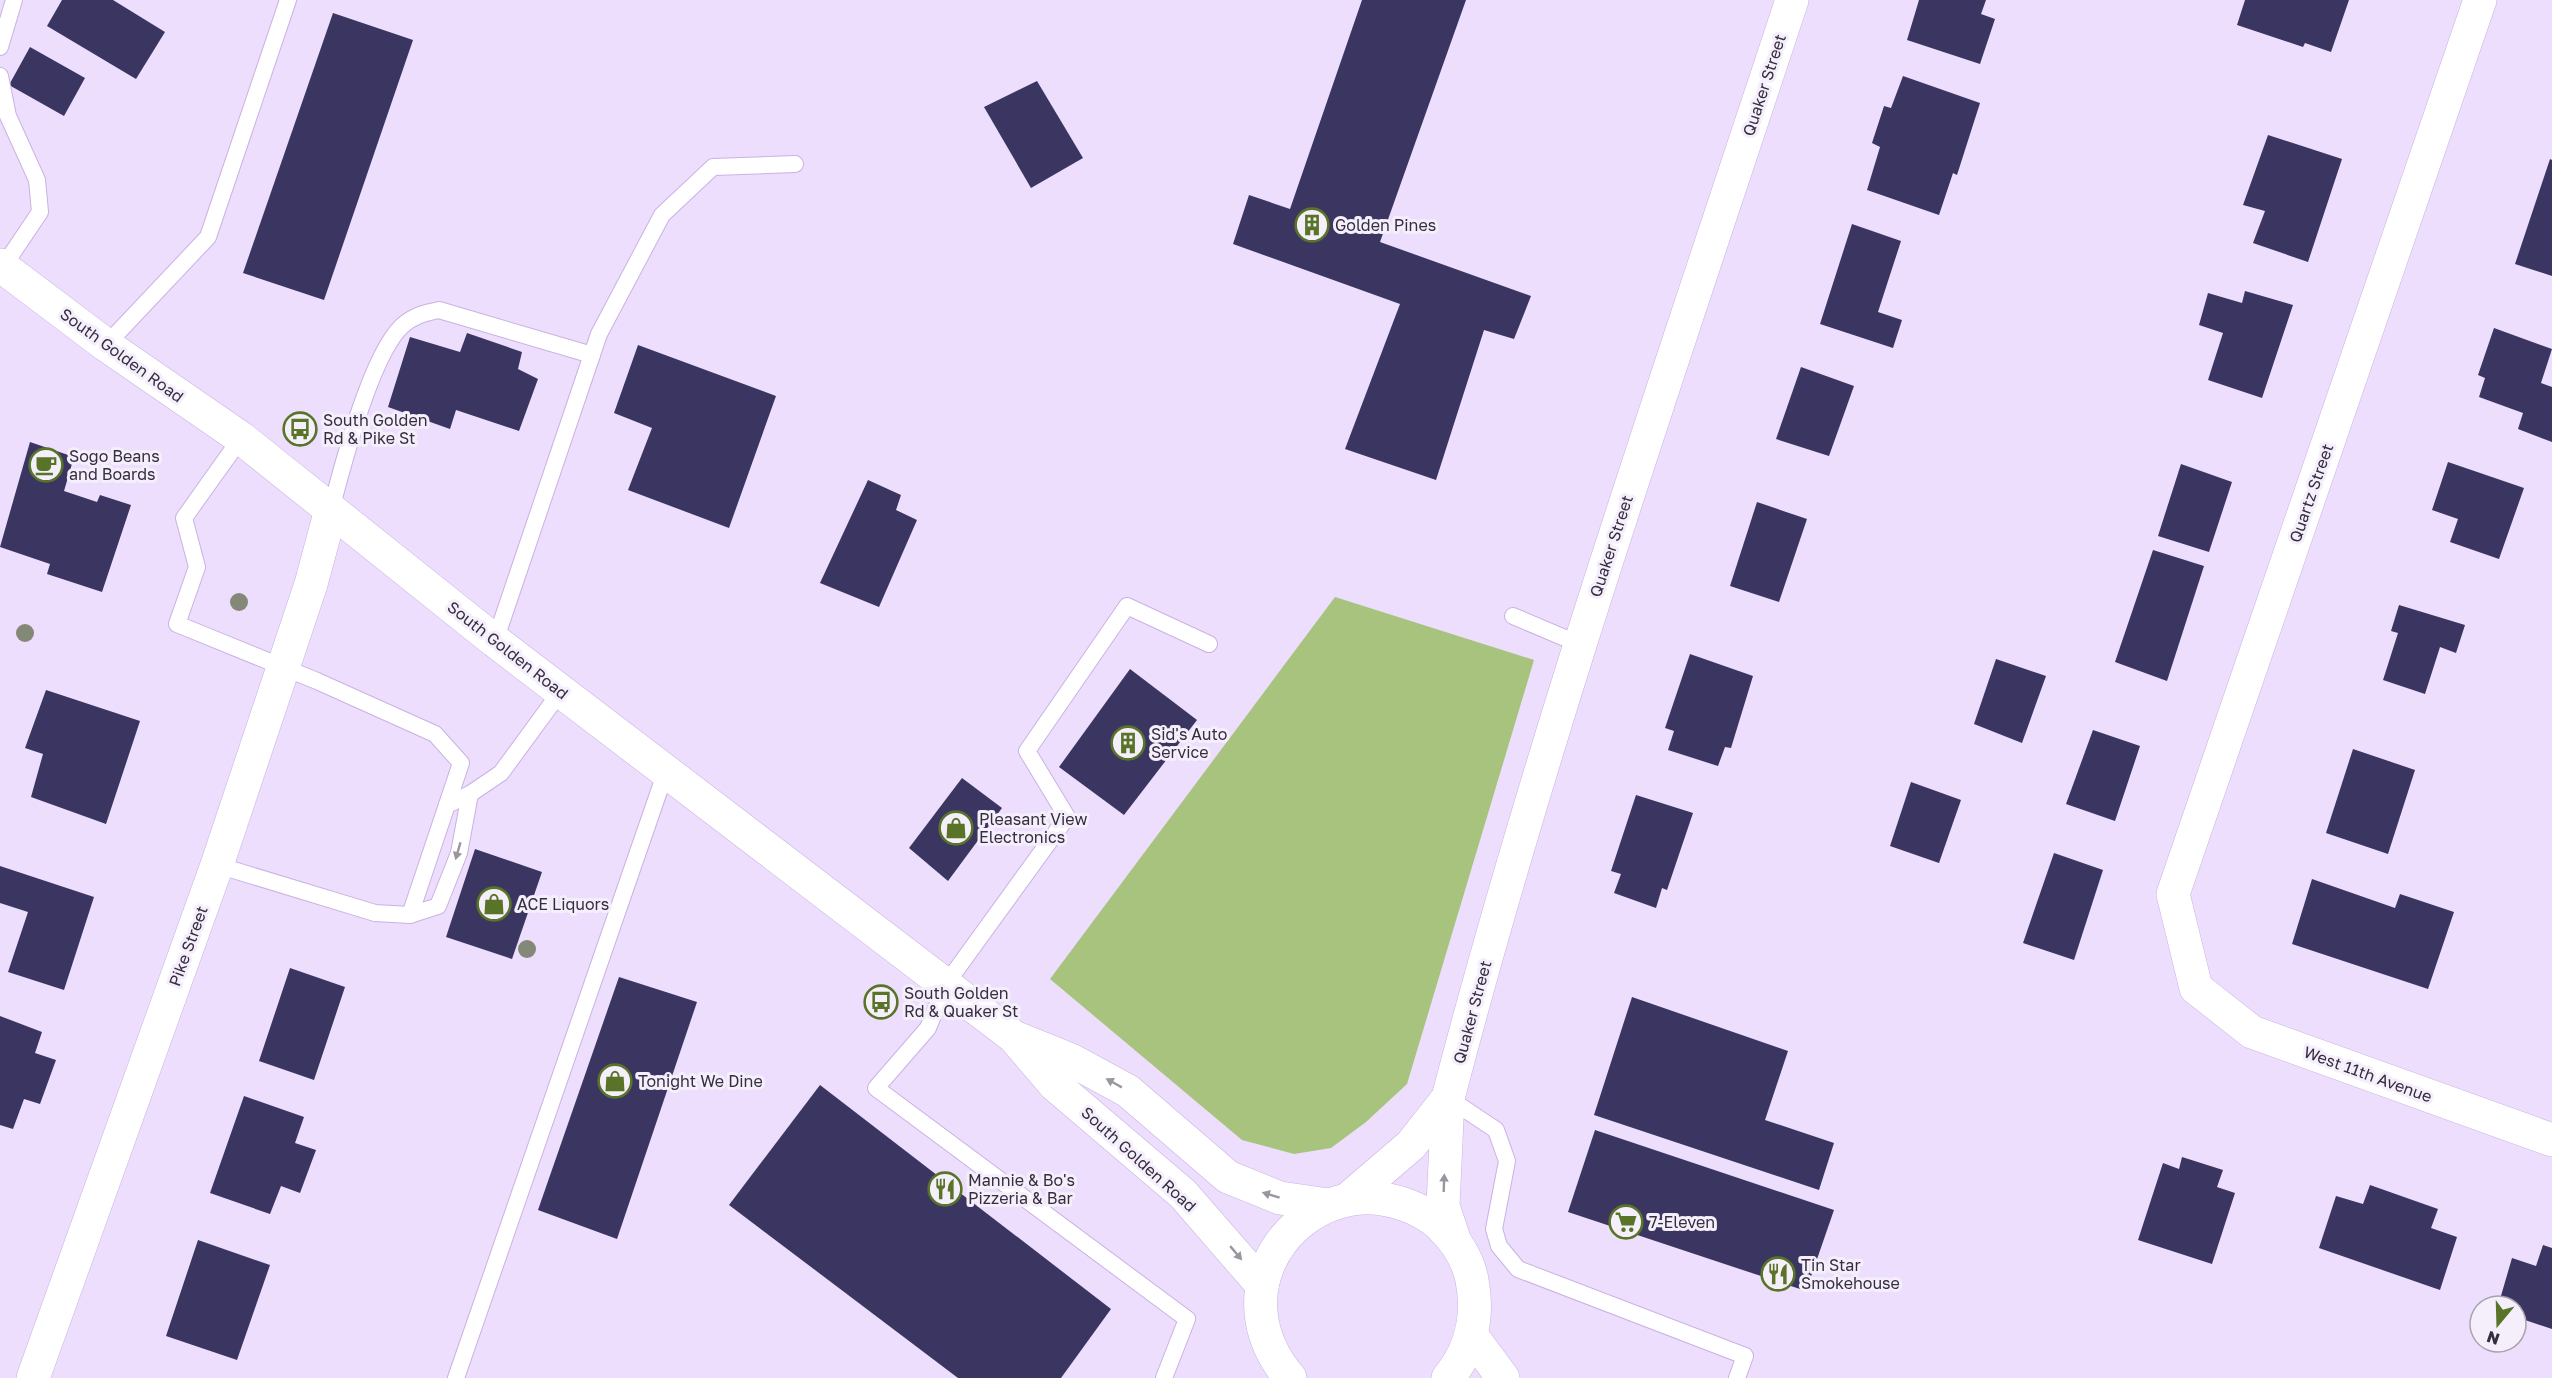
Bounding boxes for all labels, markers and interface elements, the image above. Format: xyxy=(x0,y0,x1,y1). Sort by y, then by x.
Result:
street label: Quaker Street xyxy=(1738,31,1790,139)
building icon: Golden Pines xyxy=(1294,207,1330,243)
place label: Golden Pines xyxy=(1335,215,1436,235)
street label: South Golden Road xyxy=(56,303,188,407)
place label: South Golden Rd & Pike St xyxy=(323,410,428,448)
bus stop icon: South Golden Rd & Pike St xyxy=(282,411,318,447)
street label: Quartz Street xyxy=(2285,441,2337,545)
place label: Sogo Beans and Boards xyxy=(69,446,160,484)
cafe icon: Sogo Beans and Boards xyxy=(28,447,64,483)
street label: Quaker Street xyxy=(1585,492,1637,600)
street label: South Golden Road xyxy=(444,597,572,703)
place label: Sid's Auto Service xyxy=(1151,724,1227,762)
building icon: Sid's Auto Service xyxy=(1110,725,1146,761)
place label: Pleasant View Electronics xyxy=(979,809,1087,847)
shop icon: Pleasant View Electronics xyxy=(938,810,974,846)
one-way arrow xyxy=(453,843,462,861)
shop icon: ACE Liquors xyxy=(476,886,512,922)
place label: ACE Liquors xyxy=(517,894,609,914)
street label: Pike Street xyxy=(164,903,212,989)
street label: Quaker Street xyxy=(1449,958,1495,1066)
place label: South Golden Rd & Quaker St xyxy=(904,983,1018,1021)
bus stop icon: South Golden Rd & Quaker St xyxy=(863,984,899,1020)
street label: West 11th Avenue xyxy=(2301,1041,2435,1107)
shop icon: Tonight We Dine xyxy=(597,1063,633,1099)
place label: Tonight We Dine xyxy=(638,1071,763,1091)
one-way arrow xyxy=(1105,1078,1122,1088)
street label: South Golden Road xyxy=(1077,1102,1201,1216)
place label: Mannie & Bo's Pizzeria & Bar xyxy=(968,1170,1075,1208)
restaurant icon: Mannie & Bo's Pizzeria & Bar xyxy=(927,1171,963,1207)
one-way arrow xyxy=(1439,1173,1448,1192)
one-way arrow xyxy=(1262,1190,1280,1199)
supermarket icon: 7-Eleven xyxy=(1608,1204,1644,1240)
place label: 7-Eleven xyxy=(1649,1212,1715,1232)
one-way arrow xyxy=(1229,1245,1242,1261)
place label: Tin Star Smokehouse xyxy=(1801,1255,1900,1293)
restaurant icon: Tin Star Smokehouse xyxy=(1760,1256,1796,1292)
north arrow xyxy=(2468,1294,2528,1354)
text: N xyxy=(2484,1327,2502,1350)

